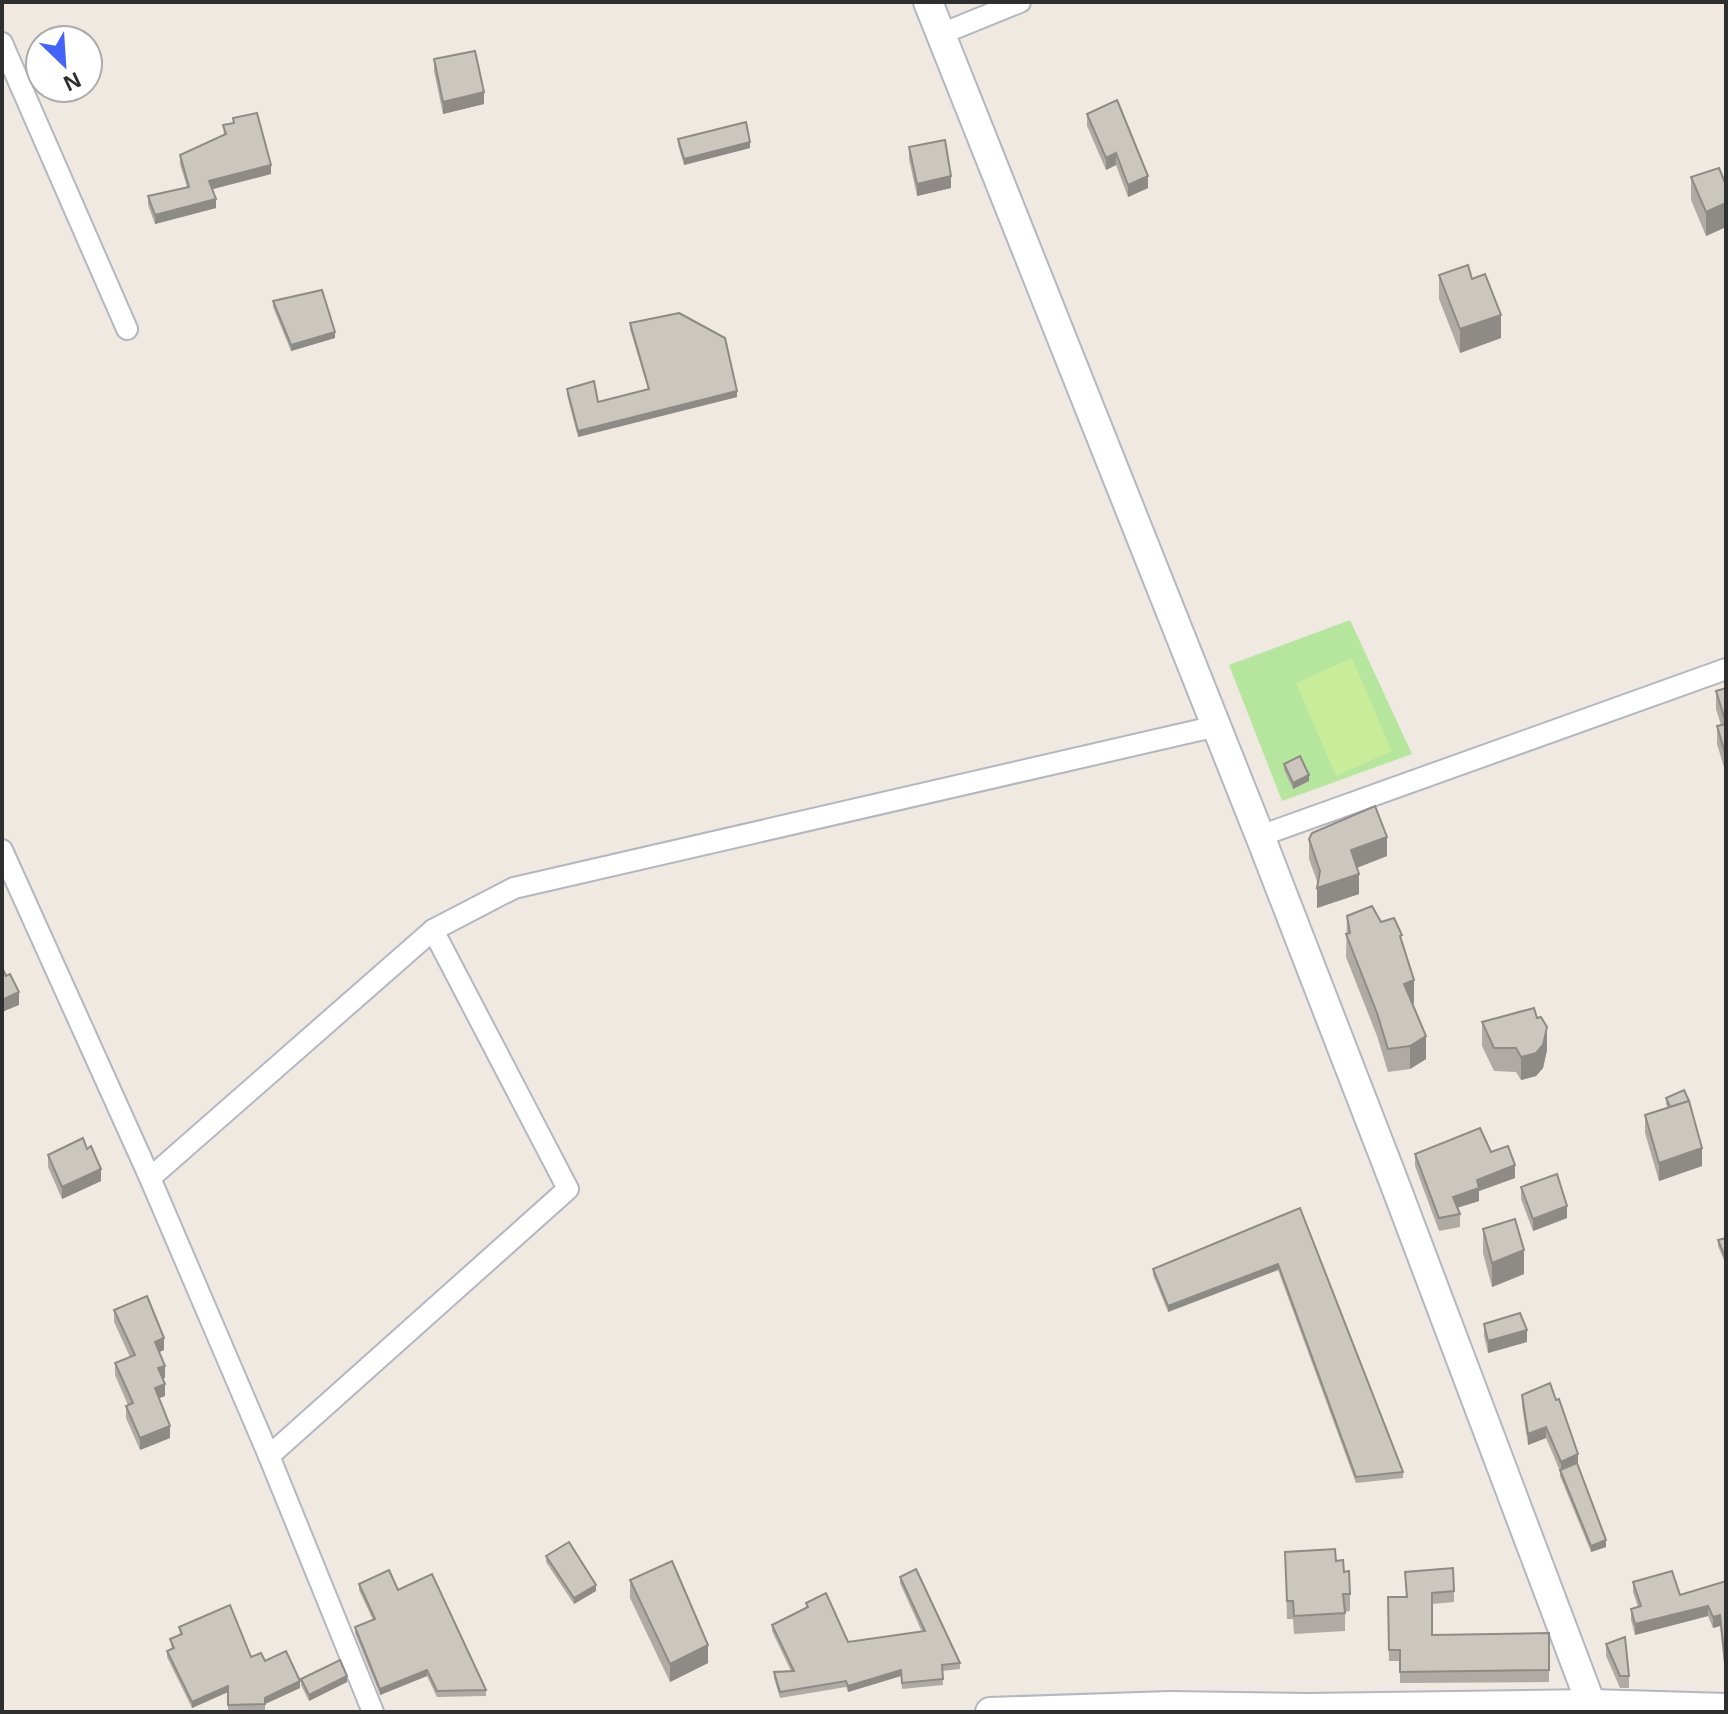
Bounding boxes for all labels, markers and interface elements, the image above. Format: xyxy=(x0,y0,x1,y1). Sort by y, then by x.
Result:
north arrow xyxy=(24,24,104,104)
text: N xyxy=(60,67,85,96)

